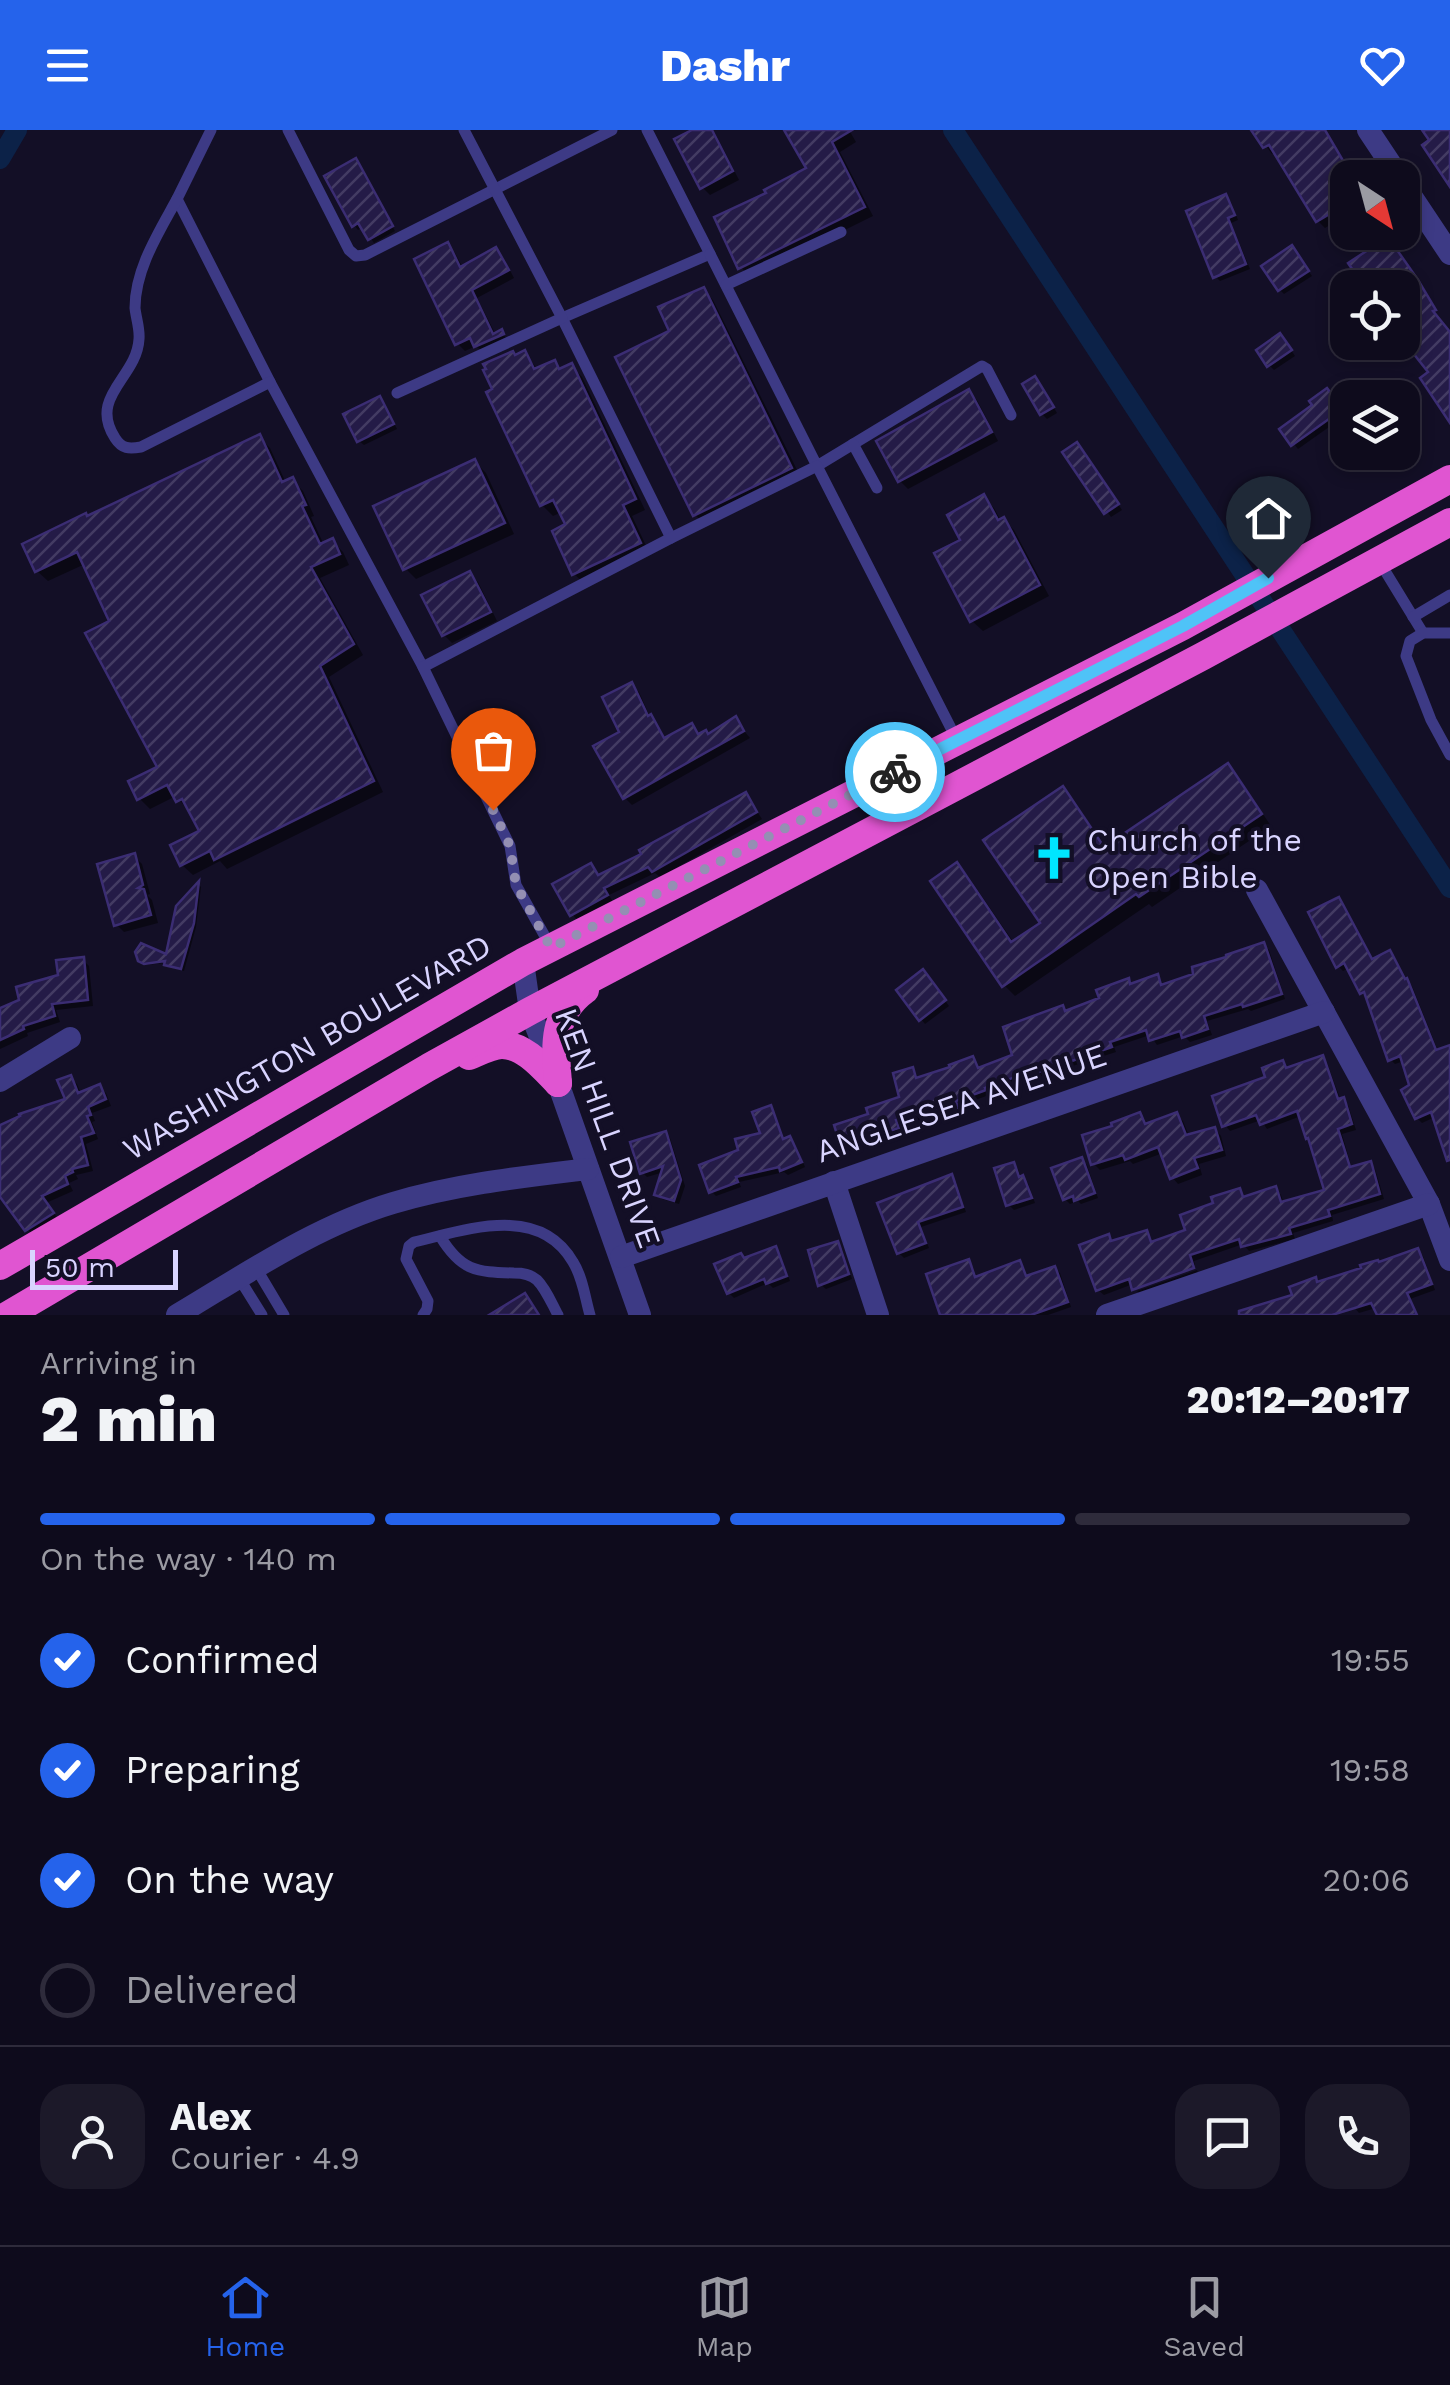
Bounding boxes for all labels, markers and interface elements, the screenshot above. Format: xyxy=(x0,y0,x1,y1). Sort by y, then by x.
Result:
icon: menu xyxy=(40,38,95,93)
icon: heart xyxy=(1355,38,1410,93)
text: Dashr xyxy=(660,39,790,92)
north arrow xyxy=(1330,160,1420,250)
map controls xyxy=(1330,160,1420,470)
button: locate xyxy=(1330,270,1420,360)
button: layers xyxy=(1330,380,1420,470)
pin xyxy=(1226,476,1311,579)
icon: home xyxy=(1241,491,1296,546)
pin xyxy=(451,708,536,811)
courier xyxy=(845,722,945,822)
icon: bag xyxy=(466,723,521,778)
icon: bike xyxy=(868,745,923,800)
place label: Church of the Open Bible xyxy=(1087,821,1302,896)
church icon: Church of the Open Bible xyxy=(1030,834,1078,882)
street label: WASHINGTON BOULEVARD xyxy=(116,926,498,1168)
street label: KEN HILL DRIVE xyxy=(547,1003,669,1253)
street label: ANGLESEA AVENUE xyxy=(811,1035,1111,1171)
scale bar xyxy=(30,1245,178,1290)
text: 50 m xyxy=(45,1251,115,1284)
text: Arriving in xyxy=(40,1344,197,1382)
text: 20:12–20:17 xyxy=(1187,1378,1410,1422)
text: 2 min xyxy=(40,1381,217,1457)
text: On the way · 140 m xyxy=(40,1540,337,1578)
icon: check xyxy=(40,1633,95,1688)
text: Confirmed xyxy=(125,1638,320,1682)
text: 19:55 xyxy=(1331,1641,1410,1679)
icon: check xyxy=(40,1743,95,1798)
text: Preparing xyxy=(125,1748,300,1792)
text: 19:58 xyxy=(1330,1751,1410,1789)
icon: check xyxy=(40,1853,95,1908)
text: On the way xyxy=(125,1858,334,1902)
text: 20:06 xyxy=(1323,1861,1410,1899)
text: Delivered xyxy=(125,1968,298,2012)
button: person xyxy=(40,2084,145,2189)
button: chat xyxy=(1175,2084,1280,2189)
button: phone xyxy=(1305,2084,1410,2189)
text: Alex xyxy=(170,2095,252,2139)
text: Courier · 4.9 xyxy=(170,2139,360,2177)
tab: Home xyxy=(205,2270,285,2363)
tab: Map xyxy=(696,2270,753,2363)
tab: Saved xyxy=(1163,2270,1245,2363)

